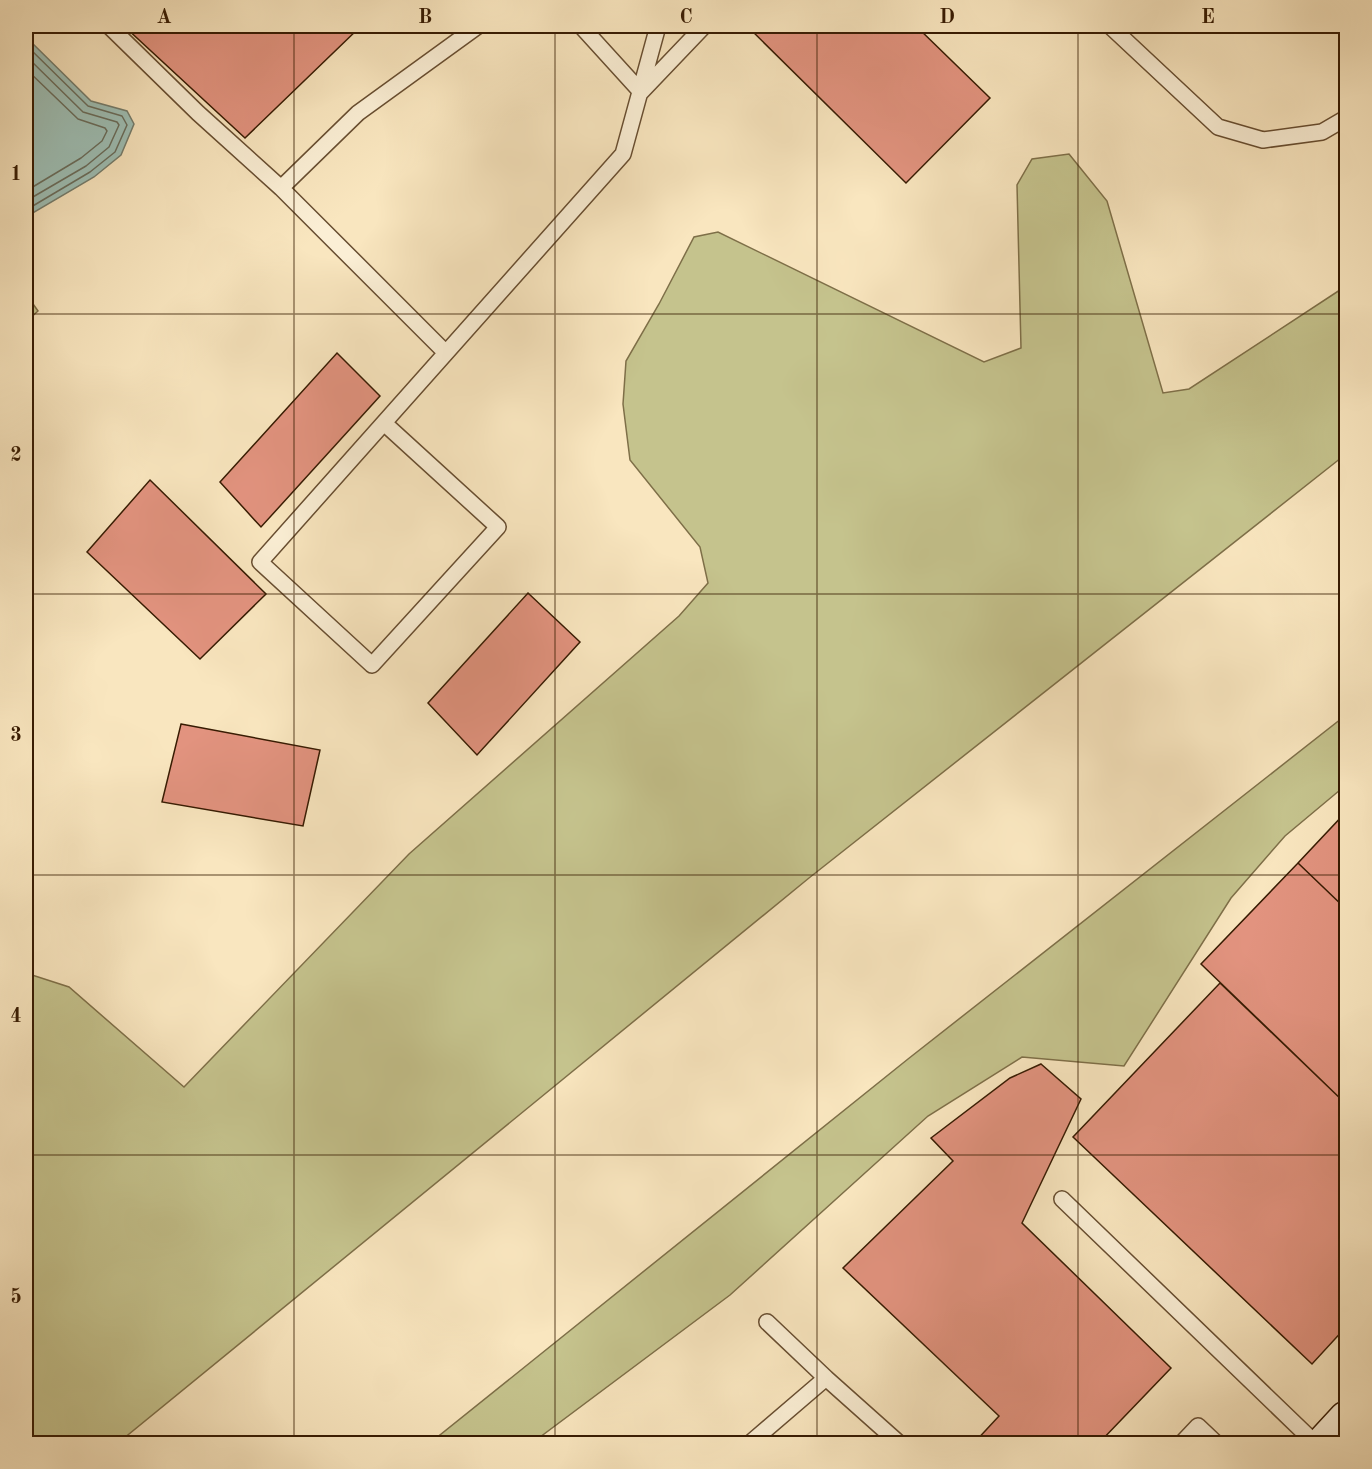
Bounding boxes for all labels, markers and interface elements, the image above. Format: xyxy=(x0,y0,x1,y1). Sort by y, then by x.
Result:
text: A xyxy=(156,8,172,28)
text: B xyxy=(418,8,432,28)
text: C xyxy=(679,8,693,28)
text: D xyxy=(939,8,955,28)
text: E xyxy=(1201,8,1215,28)
text: 1 xyxy=(10,165,22,185)
text: 2 xyxy=(10,446,22,466)
text: 3 xyxy=(10,726,22,746)
text: 4 xyxy=(10,1007,22,1027)
text: 5 xyxy=(10,1287,22,1308)

